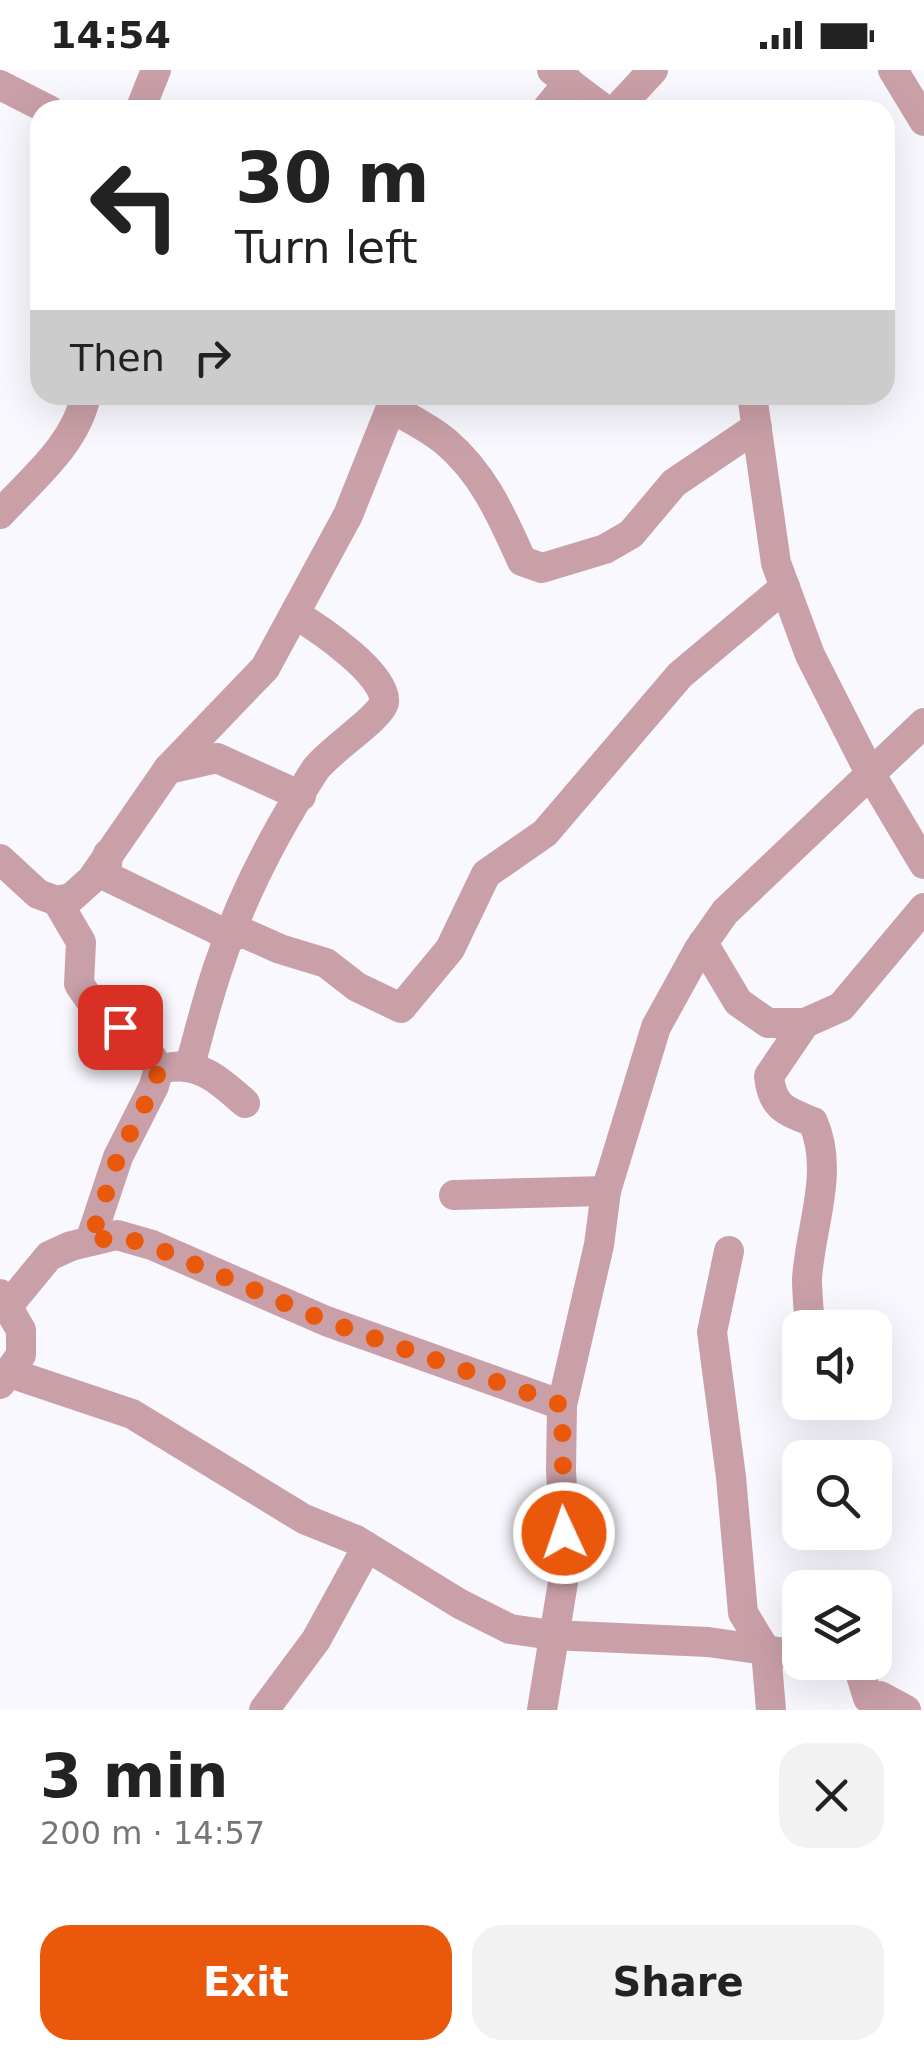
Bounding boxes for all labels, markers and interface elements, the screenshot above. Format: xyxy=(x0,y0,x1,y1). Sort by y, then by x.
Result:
text: 14:54 xyxy=(50,13,171,57)
text: 30 m xyxy=(235,137,430,219)
icon: left xyxy=(70,140,200,270)
text: Turn left xyxy=(235,221,418,274)
icon: right xyxy=(185,330,240,385)
text: Then xyxy=(70,336,165,380)
pin xyxy=(78,985,163,1070)
icon: arrive xyxy=(93,1000,148,1055)
map controls xyxy=(782,1310,892,1680)
button: sound xyxy=(782,1310,892,1420)
button: search xyxy=(782,1440,892,1550)
position arrow xyxy=(512,1481,616,1585)
button: layers xyxy=(782,1570,892,1680)
text: 3 min xyxy=(40,1741,228,1811)
button: close xyxy=(779,1743,884,1848)
text: 200 m · 14:57 xyxy=(40,1814,265,1852)
button: Exit xyxy=(40,1925,452,2040)
button: Share xyxy=(472,1925,884,2040)

